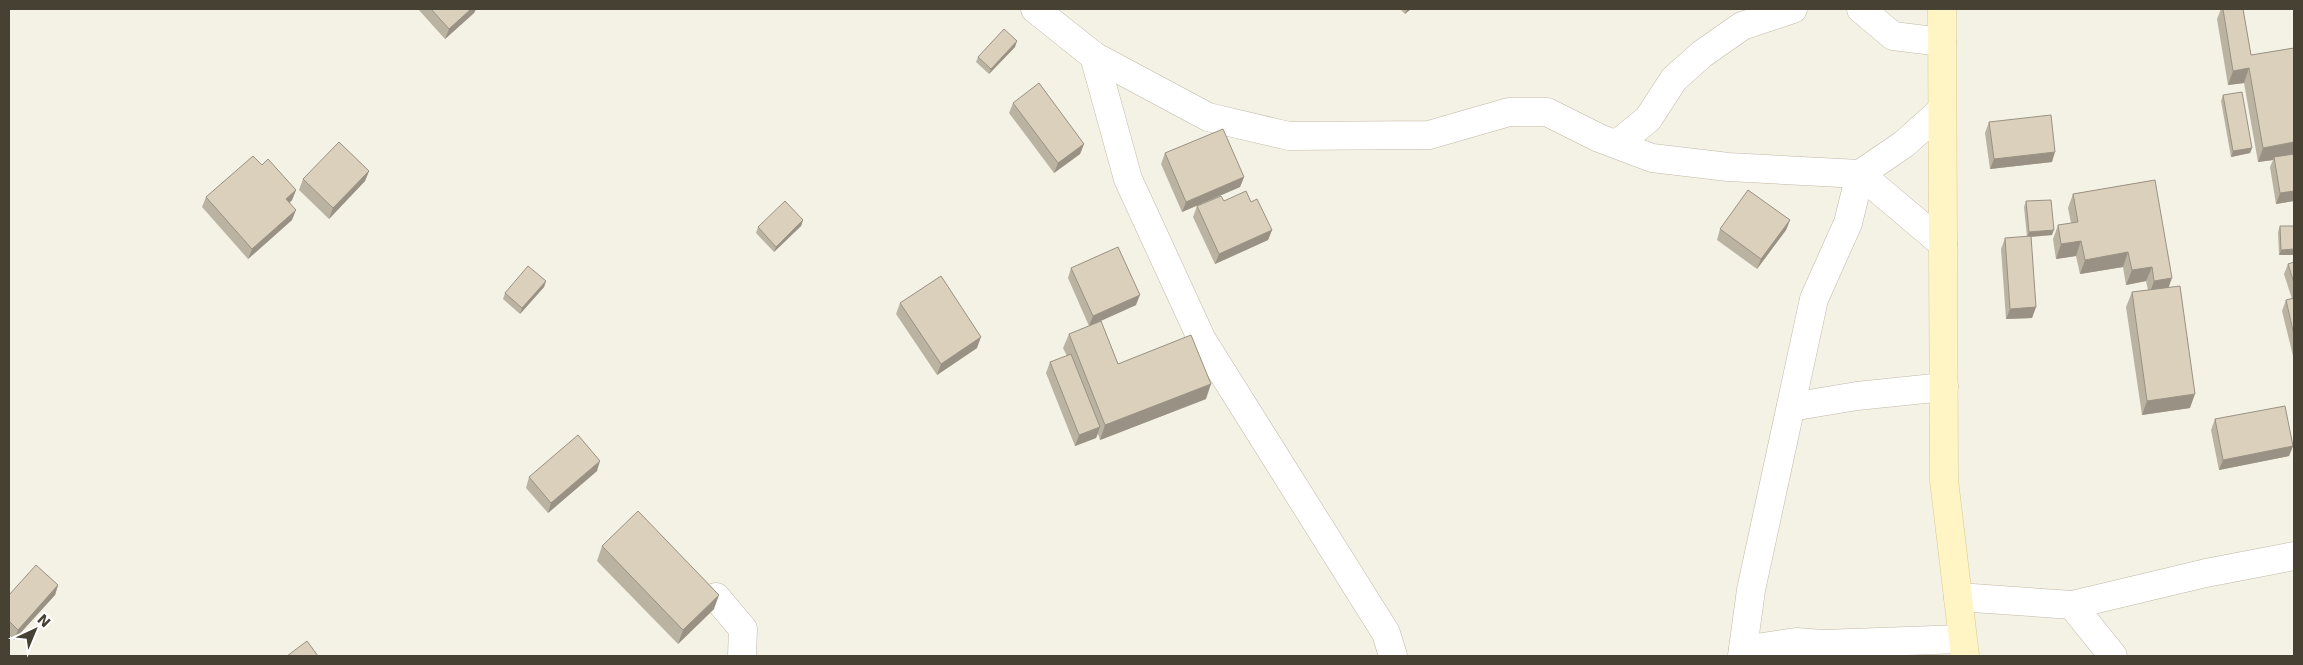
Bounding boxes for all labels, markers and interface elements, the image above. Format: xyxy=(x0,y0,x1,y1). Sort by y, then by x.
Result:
north arrow xyxy=(10,605,60,655)
text: N xyxy=(34,611,54,630)

